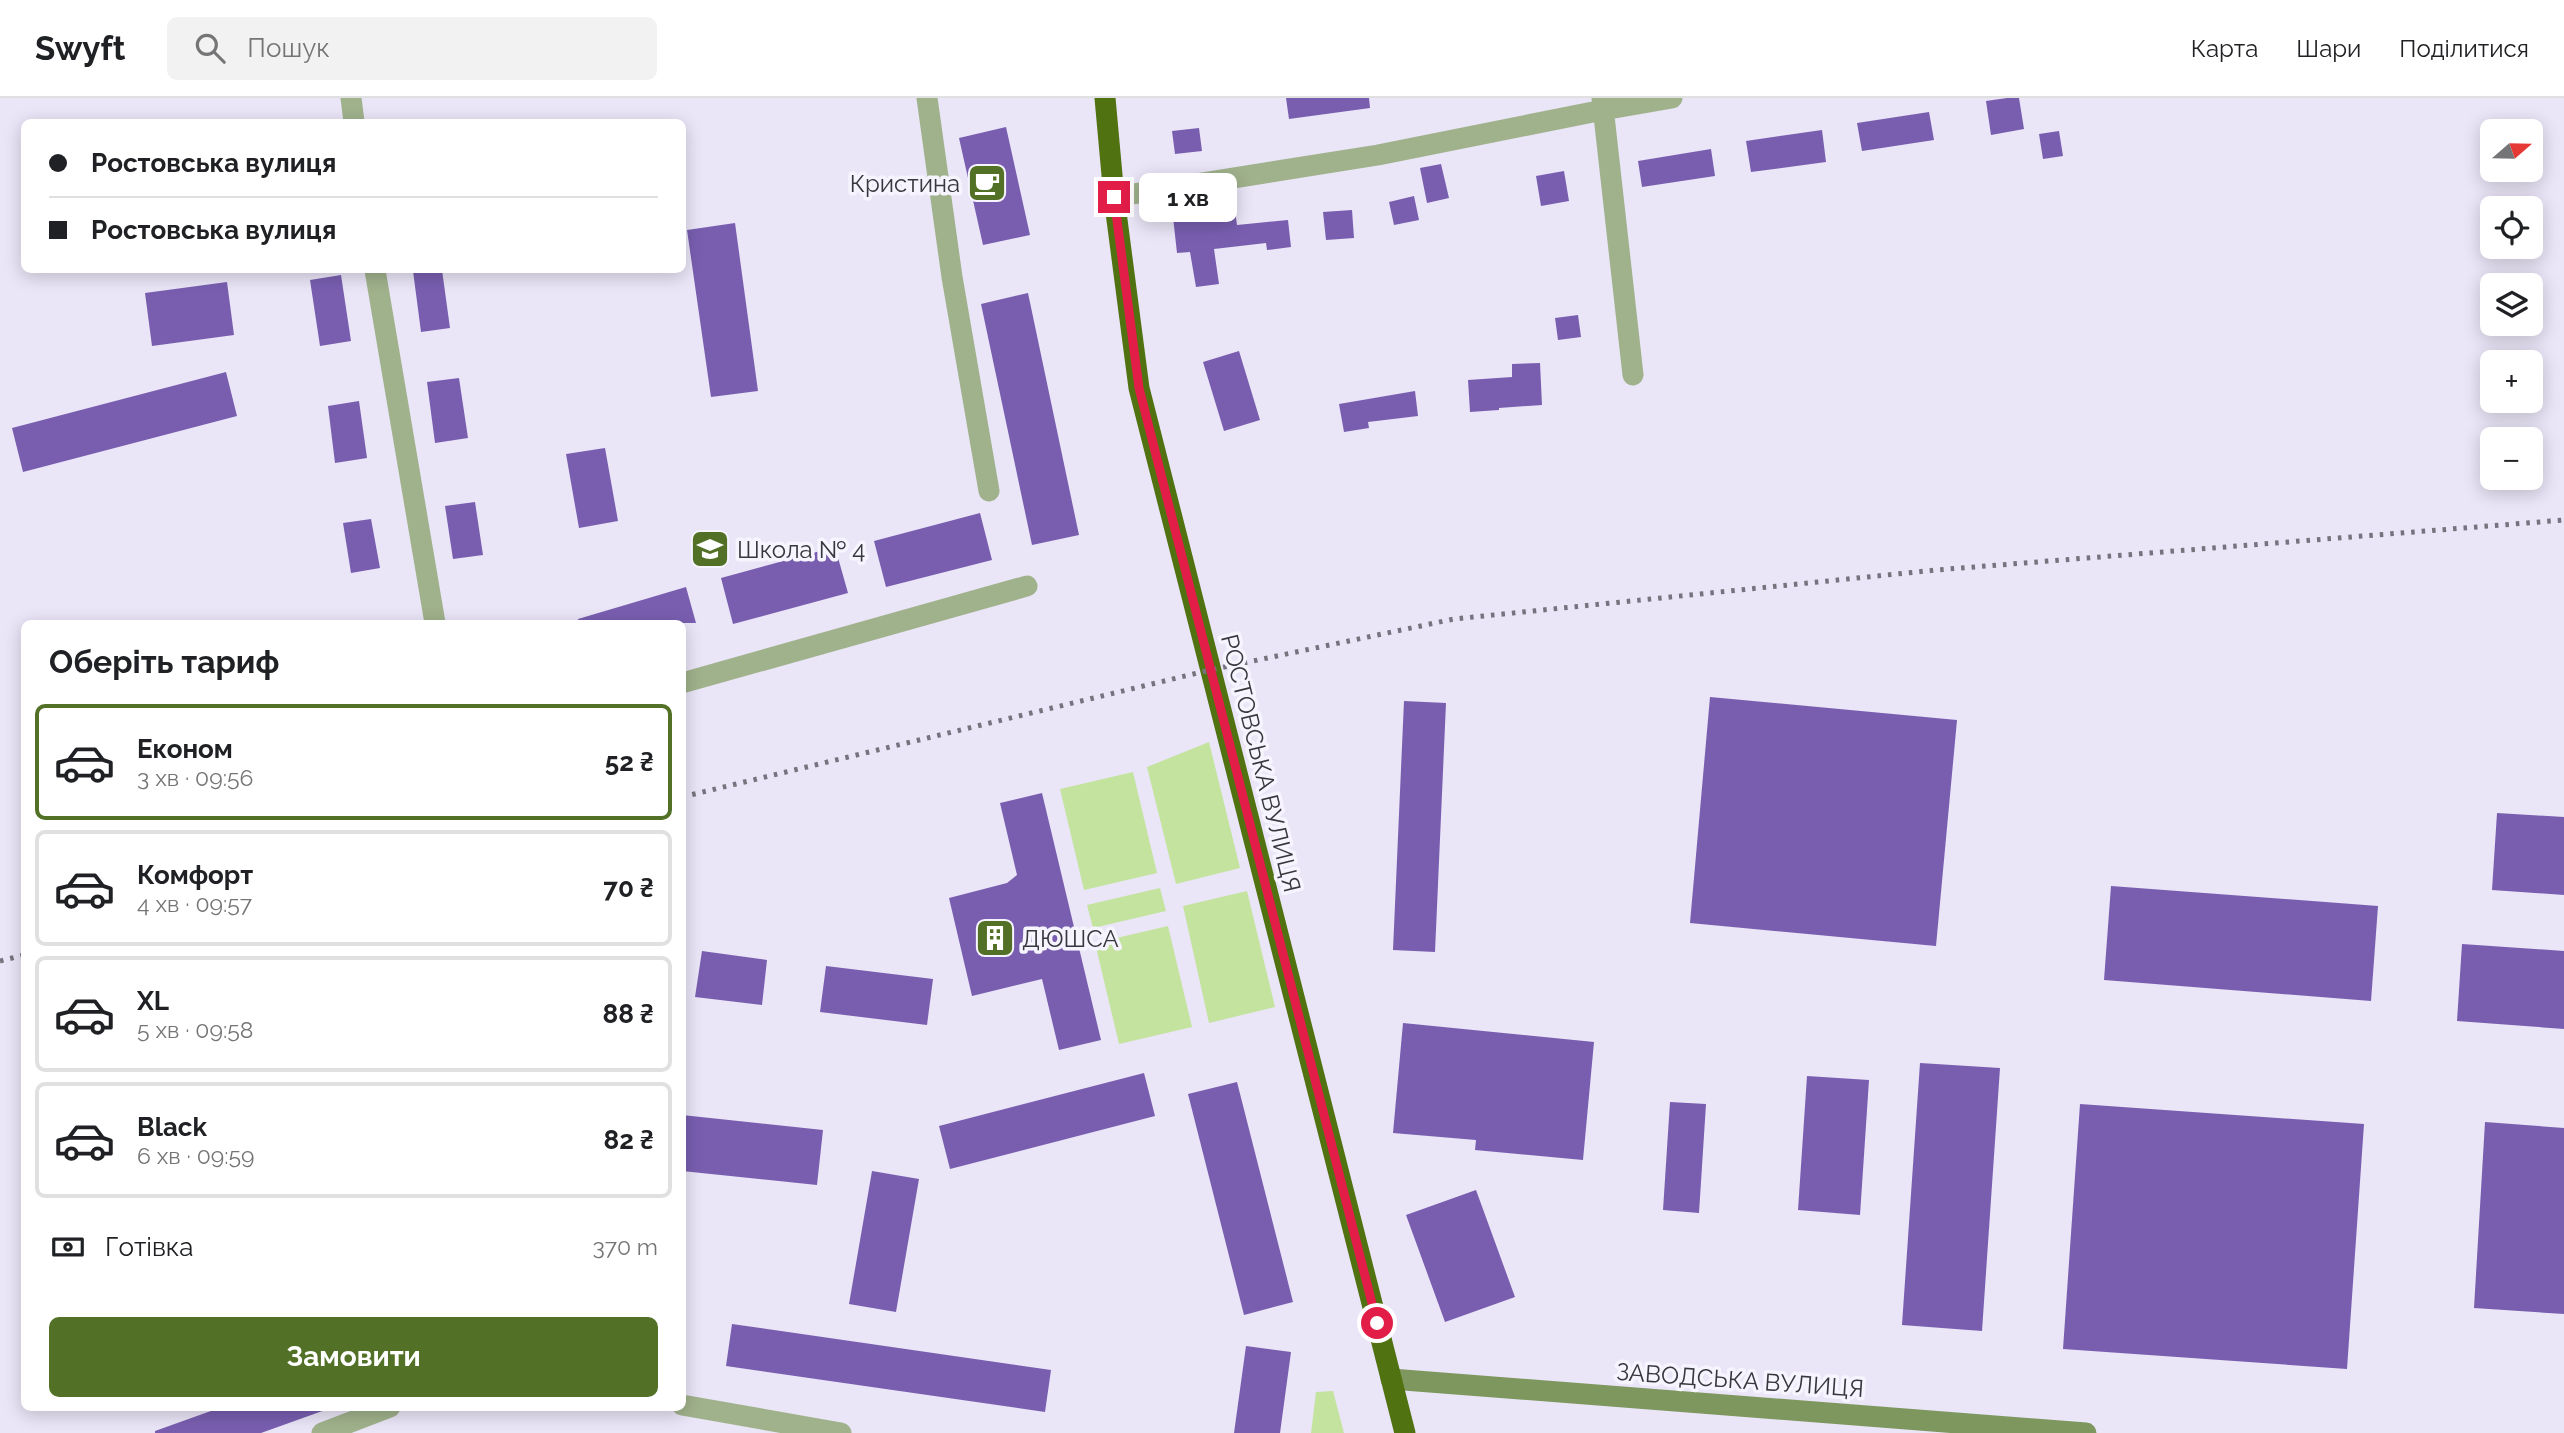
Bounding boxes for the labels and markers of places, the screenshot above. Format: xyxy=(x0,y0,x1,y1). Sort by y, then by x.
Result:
cafe icon: Кристина xyxy=(966,162,1008,204)
place label: Кристина xyxy=(850,169,960,198)
school or university icon: Школа № 4 xyxy=(689,528,731,570)
place label: Школа № 4 xyxy=(737,535,865,564)
building icon: ДЮШСА xyxy=(974,917,1016,959)
place label: ДЮШСА xyxy=(1022,924,1119,953)

